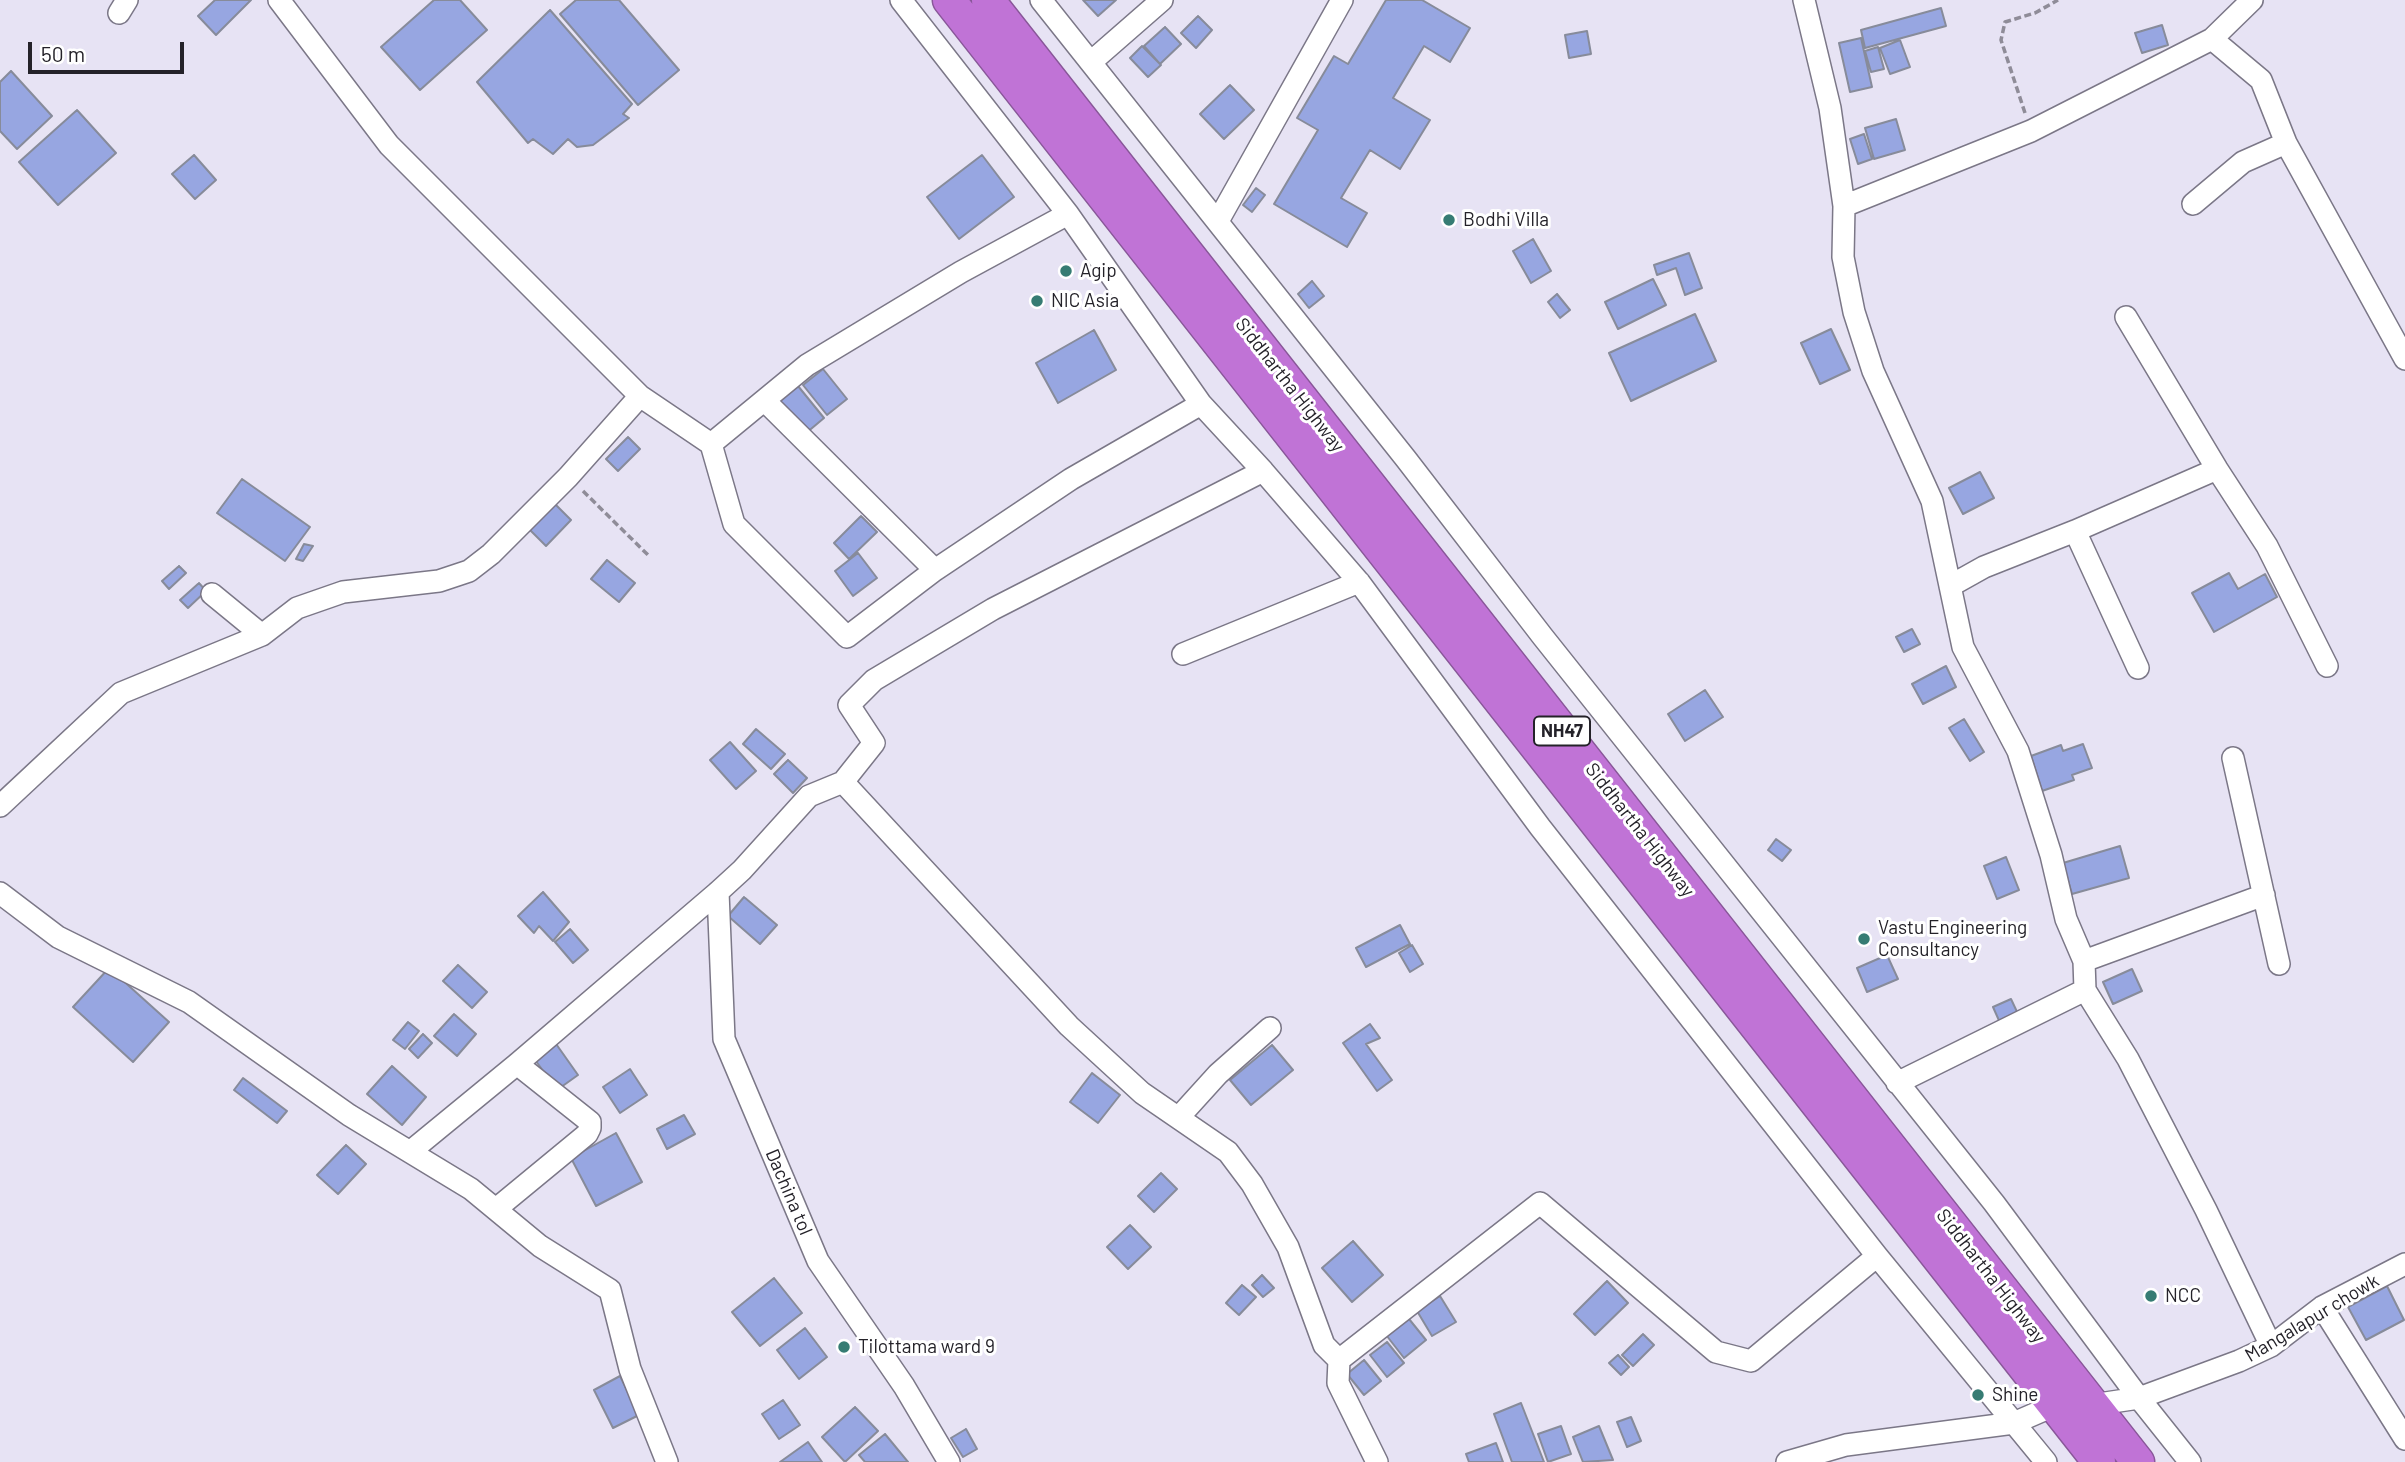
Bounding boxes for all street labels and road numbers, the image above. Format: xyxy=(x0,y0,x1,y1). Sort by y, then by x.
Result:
street label: Siddhartha Highway xyxy=(1231,313,1349,457)
road number: NH47 xyxy=(1534,716,1590,746)
street label: Siddhartha Highway xyxy=(1581,758,1699,902)
street label: Dachina tol xyxy=(761,1145,817,1239)
street label: Siddhartha Highway xyxy=(1932,1204,2050,1348)
street label: Mangalapur chowk xyxy=(2241,1269,2383,1367)

